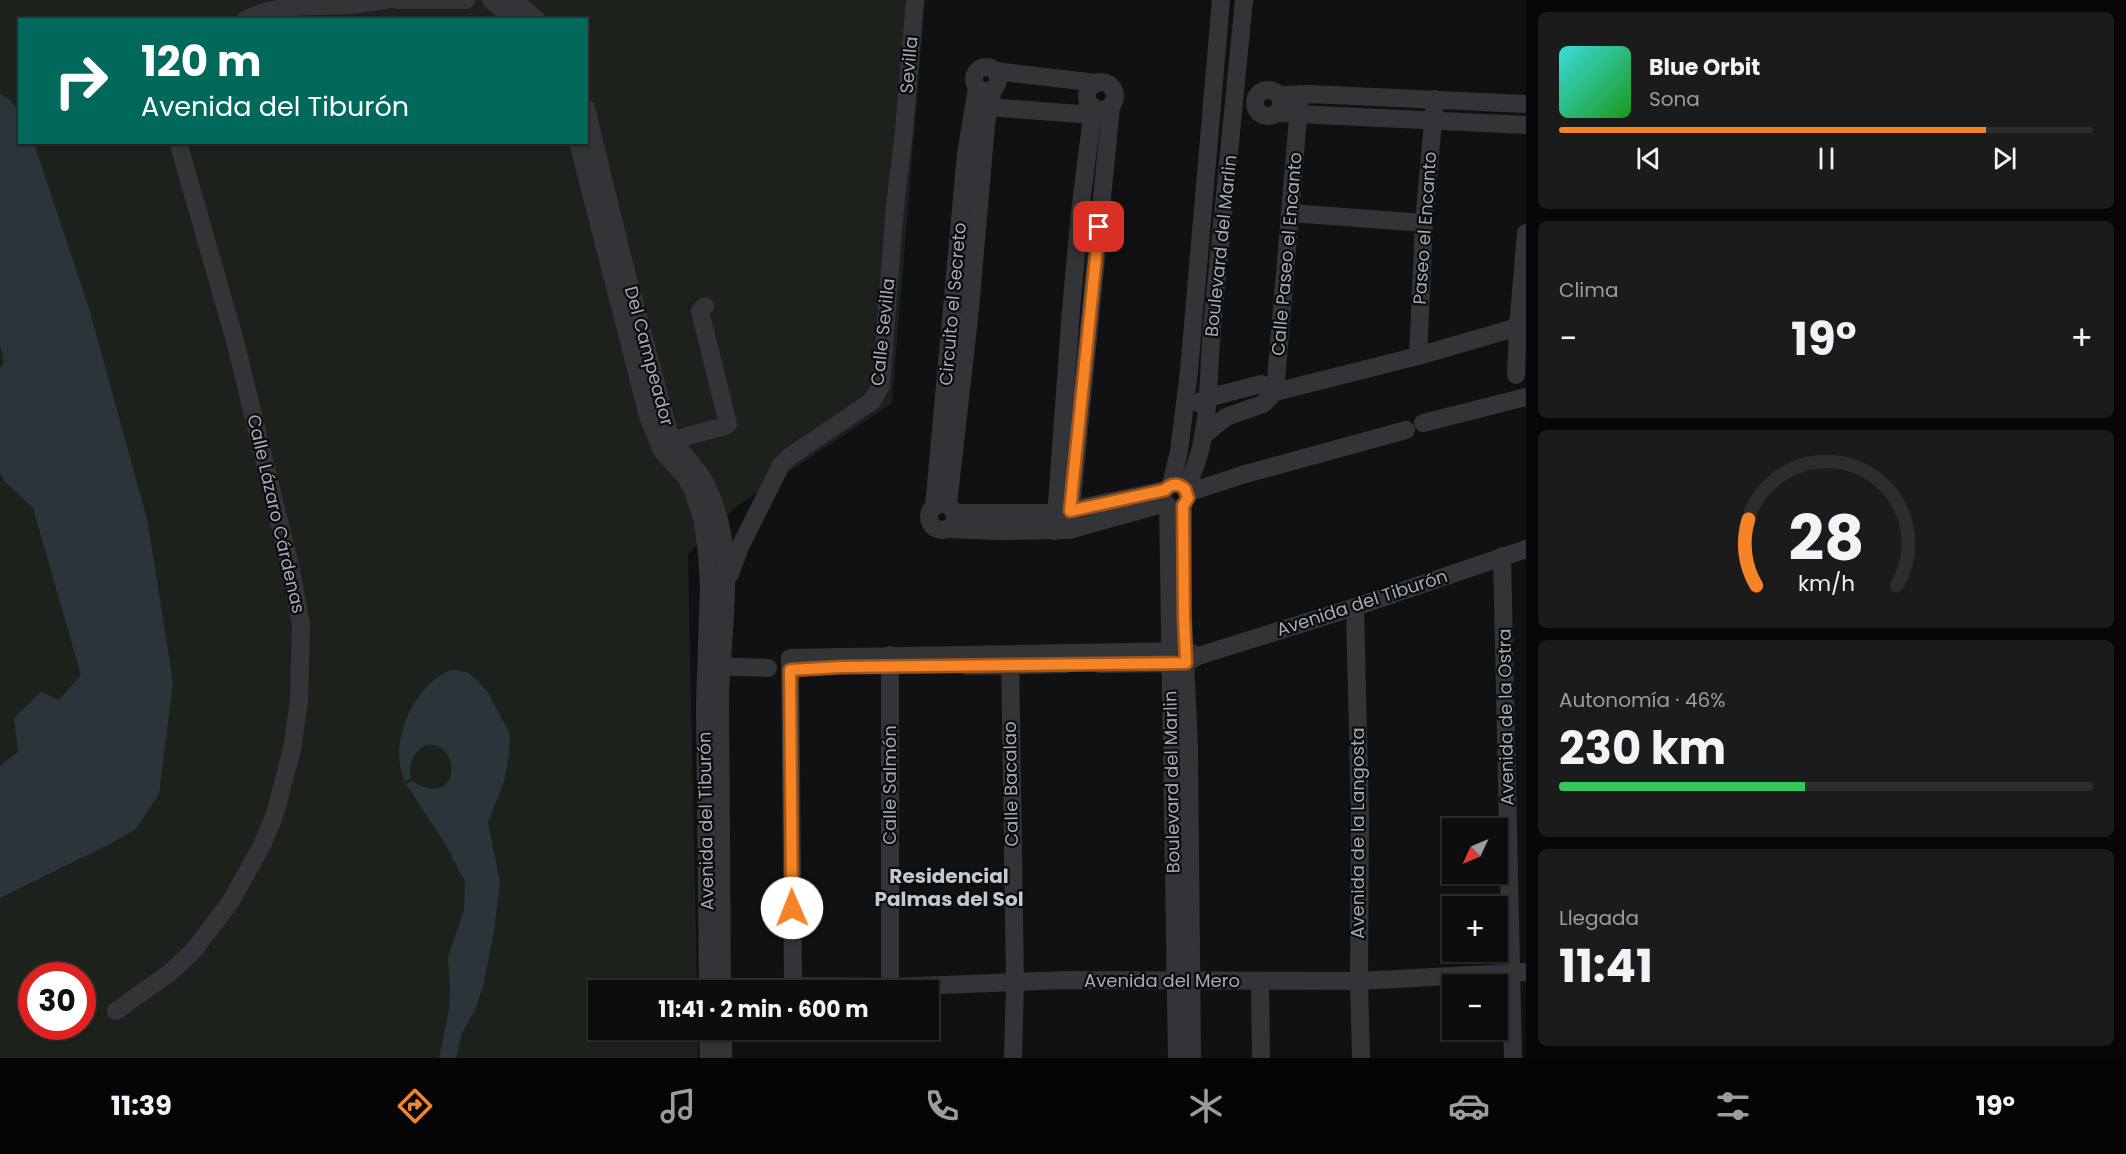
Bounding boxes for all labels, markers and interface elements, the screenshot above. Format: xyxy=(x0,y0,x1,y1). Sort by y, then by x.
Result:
text: 120 m xyxy=(141,32,262,91)
street label: Sevilla xyxy=(894,35,923,95)
icon: right xyxy=(42,42,120,120)
text: Blue Orbit xyxy=(1649,52,1760,83)
text: Sona xyxy=(1649,85,1700,113)
text: Avenida del Tiburón xyxy=(141,88,409,125)
icon: previous xyxy=(1632,142,1665,175)
icon: pause xyxy=(1810,142,1843,175)
icon: next xyxy=(1988,142,2021,175)
street label: Calle Paseo el Encanto xyxy=(1265,151,1308,357)
street label: Paseo el Encanto xyxy=(1407,151,1442,305)
street label: Boulevard del Marlin xyxy=(1199,154,1242,338)
pin xyxy=(1073,201,1124,252)
icon: arrive xyxy=(1082,210,1115,243)
street label: Circuito el Secreto xyxy=(933,221,972,387)
text: Clima xyxy=(1559,276,1618,304)
street label: Calle Sevilla xyxy=(864,277,901,387)
street label: Del Campeador xyxy=(619,283,680,429)
text: 19° xyxy=(1791,308,1857,371)
text: − xyxy=(1559,315,1577,362)
text: + xyxy=(2070,315,2093,362)
street label: Calle Lázaro Cárdenas xyxy=(241,412,312,616)
text: 28 xyxy=(1788,494,1864,582)
street label: Avenida del Tiburón xyxy=(1273,563,1451,642)
text: km/h xyxy=(1797,568,1855,599)
street label: Avenida de la Ostra xyxy=(1491,628,1520,806)
text: Autonomía · 46% xyxy=(1559,686,1725,714)
street label: Boulevard del Marlin xyxy=(1157,690,1186,874)
text: 230 km xyxy=(1559,717,1726,780)
street label: Calle Bacalao xyxy=(997,721,1024,847)
street label: Calle Salmón xyxy=(877,725,902,845)
street label: Avenida de la Langosta xyxy=(1345,727,1370,939)
street label: Avenida del Tiburón xyxy=(691,731,720,911)
north arrow xyxy=(1442,818,1508,884)
map controls xyxy=(1442,818,1508,1040)
district label: Residencial Palmas del Sol xyxy=(874,862,1024,913)
position arrow xyxy=(760,876,824,940)
button: + xyxy=(1442,896,1508,962)
text: Llegada xyxy=(1559,904,1639,932)
text: 11:41 xyxy=(1559,935,1653,998)
speed limit sign: 30 xyxy=(18,962,96,1040)
street label: Avenida del Mero xyxy=(1084,968,1240,993)
button: − xyxy=(1442,974,1508,1040)
text: 11:41 · 2 min · 600 m xyxy=(658,994,869,1025)
icon: directions xyxy=(394,1085,436,1127)
icon: music xyxy=(657,1085,699,1127)
icon: phone xyxy=(921,1085,963,1127)
icon: climate xyxy=(1185,1085,1227,1127)
icon: car xyxy=(1448,1085,1490,1127)
icon: filters xyxy=(1712,1085,1754,1127)
text: 11:39 xyxy=(111,1087,172,1124)
text: 19° xyxy=(1976,1087,2015,1124)

